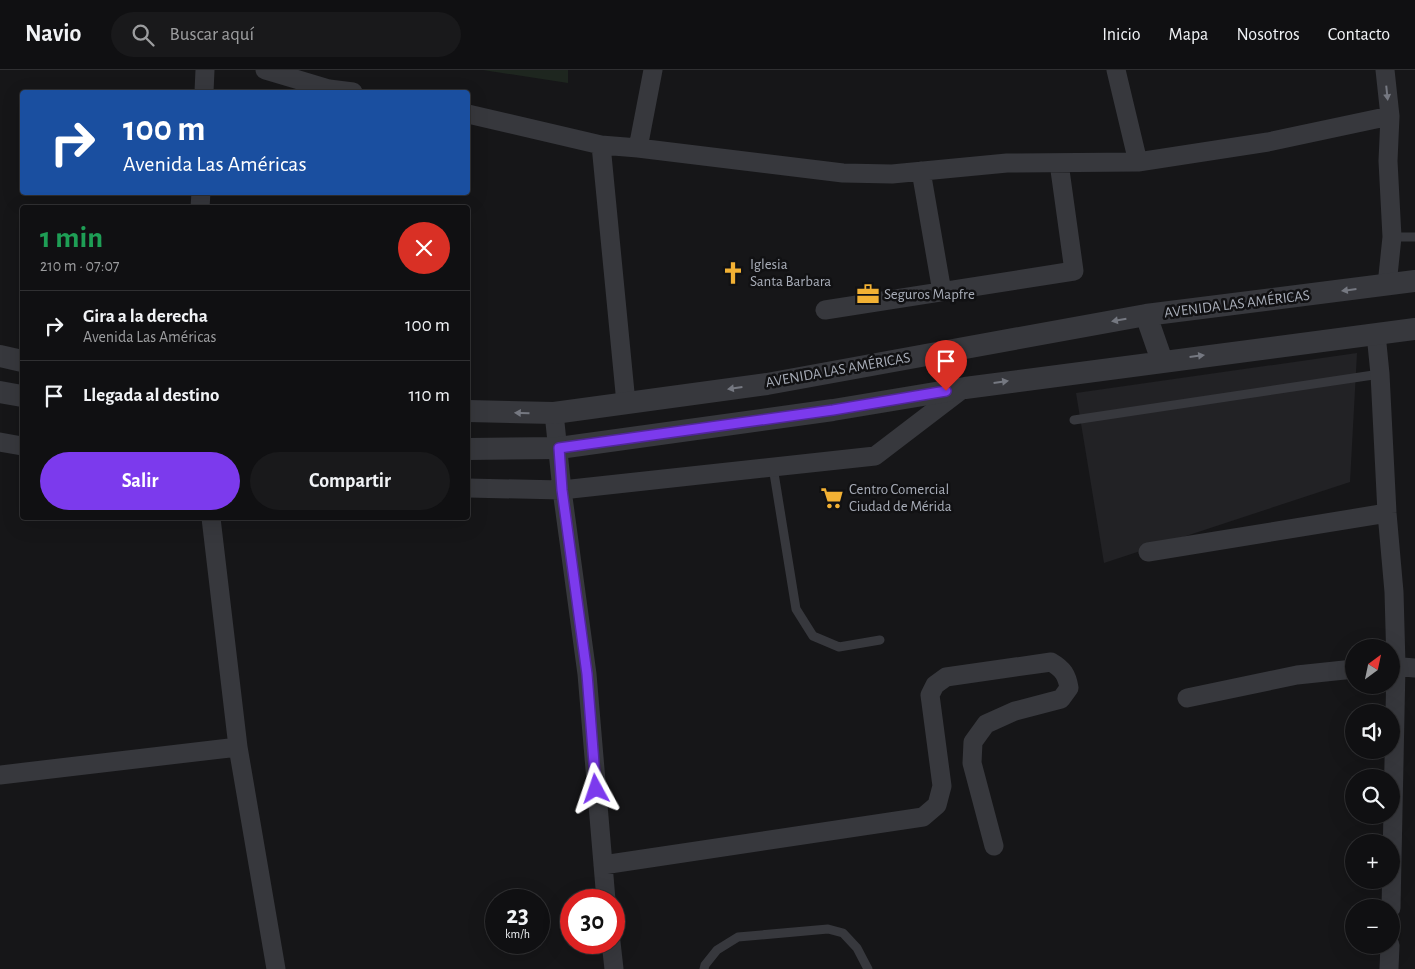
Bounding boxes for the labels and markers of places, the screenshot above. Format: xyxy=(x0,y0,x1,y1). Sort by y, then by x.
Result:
place label: Iglesia Santa Barbara xyxy=(750,257,831,289)
church icon: Iglesia Santa Barbara xyxy=(720,260,746,286)
office icon: Seguros Mapfre xyxy=(855,281,881,307)
place label: Seguros Mapfre xyxy=(884,287,975,302)
pin xyxy=(925,340,967,391)
place label: Centro Comercial Ciudad de Mérida xyxy=(849,482,952,514)
supermarket icon: Centro Comercial Ciudad de Mérida xyxy=(819,485,845,511)

